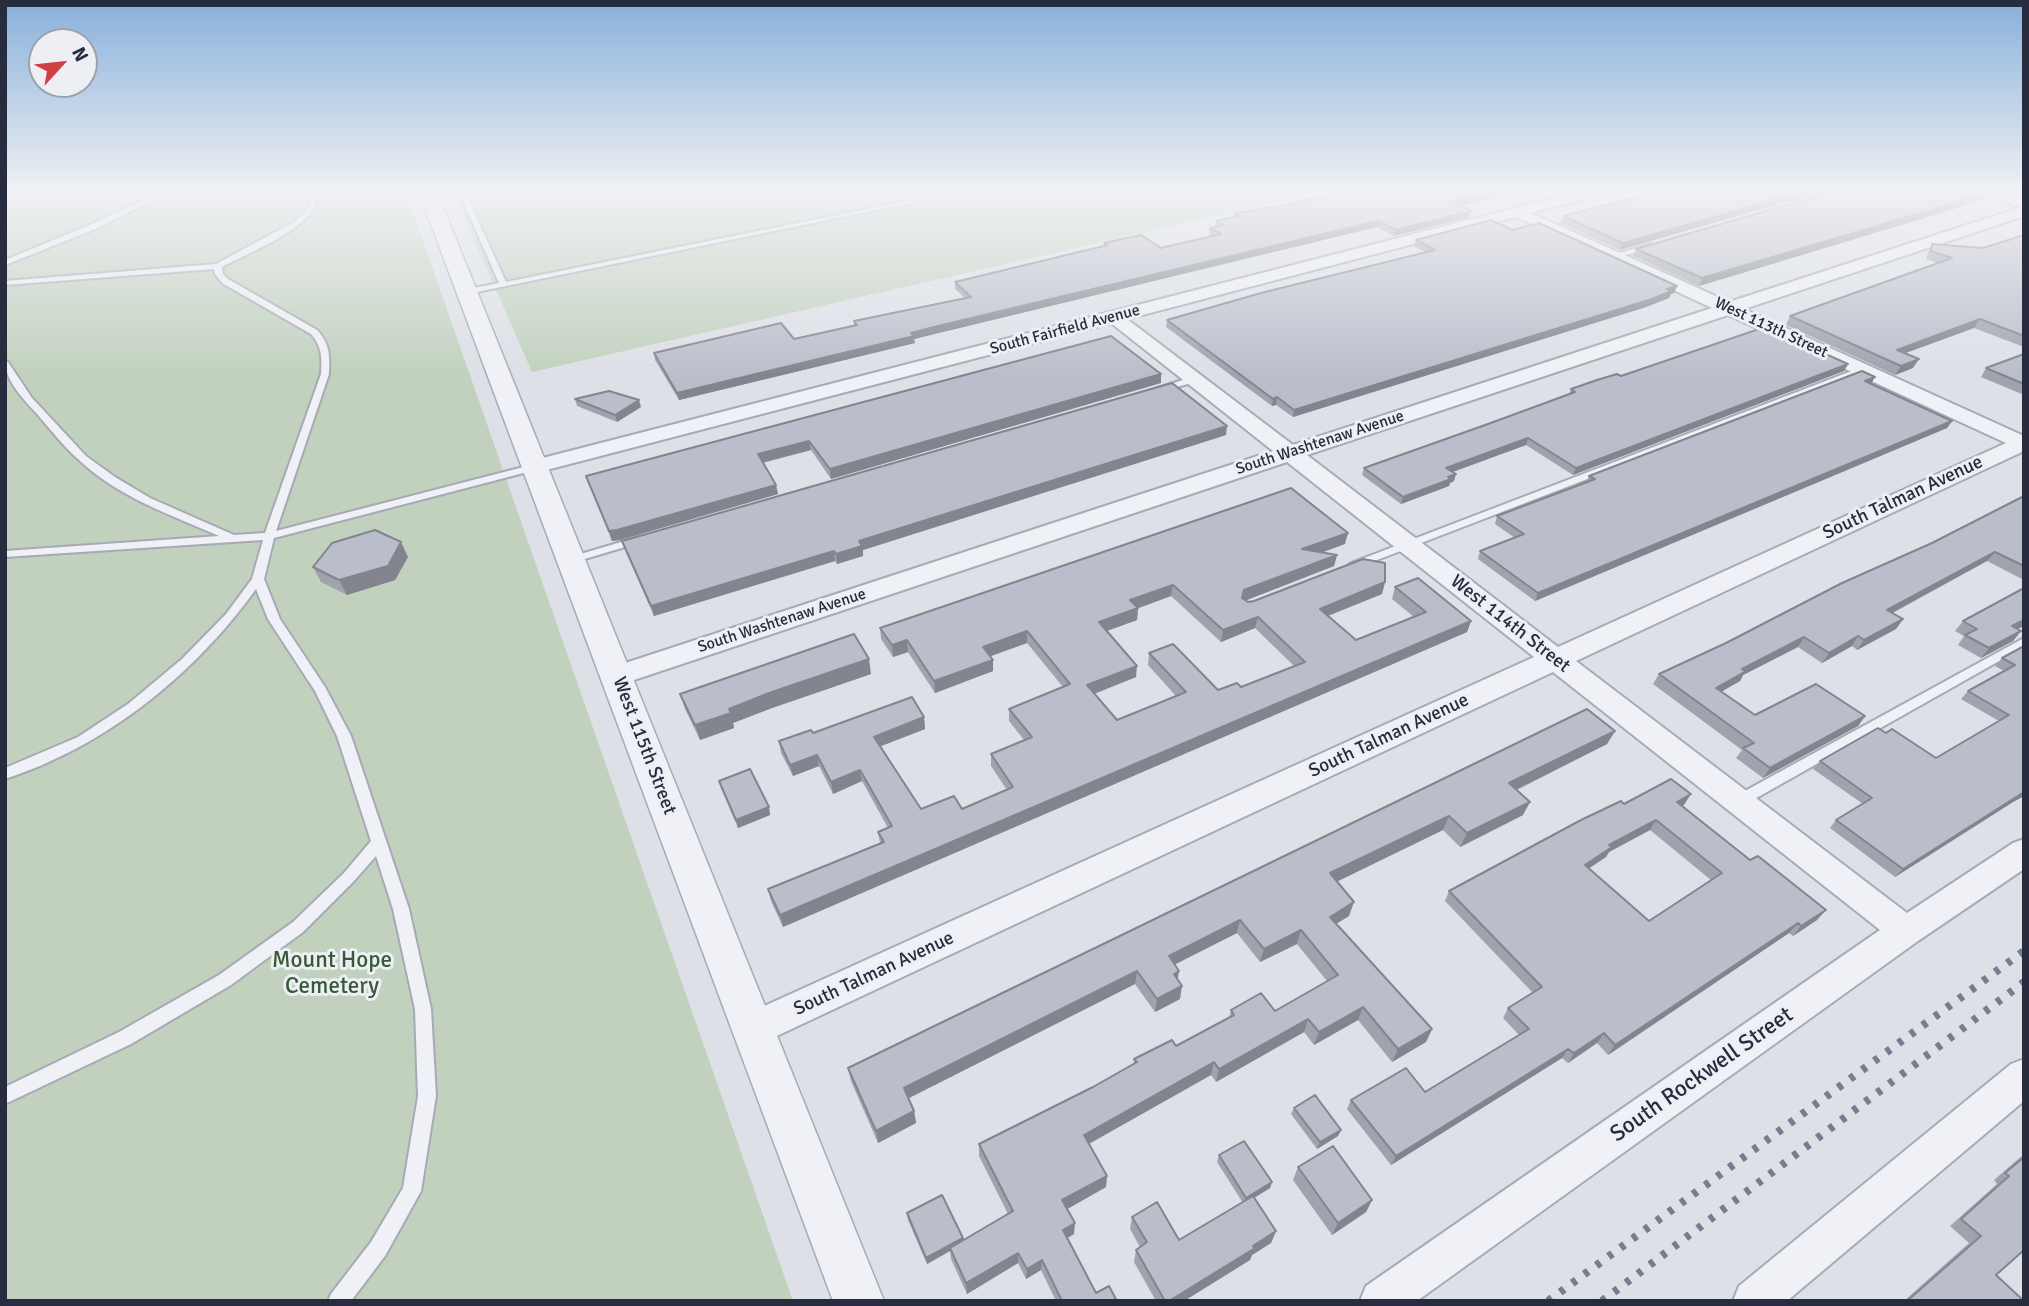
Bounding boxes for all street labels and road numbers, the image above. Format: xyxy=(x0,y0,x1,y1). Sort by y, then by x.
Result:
street label: West 113th Street xyxy=(1711,293,1831,363)
street label: South Fairfield Avenue xyxy=(988,301,1142,359)
street label: South Washtenaw Avenue xyxy=(1233,407,1407,479)
street label: South Talman Avenue xyxy=(1819,451,1987,545)
street label: West 114th Street xyxy=(1446,570,1574,678)
street label: South Washtenaw Avenue xyxy=(695,585,869,657)
street label: West 115th Street xyxy=(607,674,681,818)
street label: South Talman Avenue xyxy=(1305,689,1473,783)
street label: South Talman Avenue xyxy=(790,927,958,1021)
street label: South Rockwell Street xyxy=(1605,1002,1799,1148)

